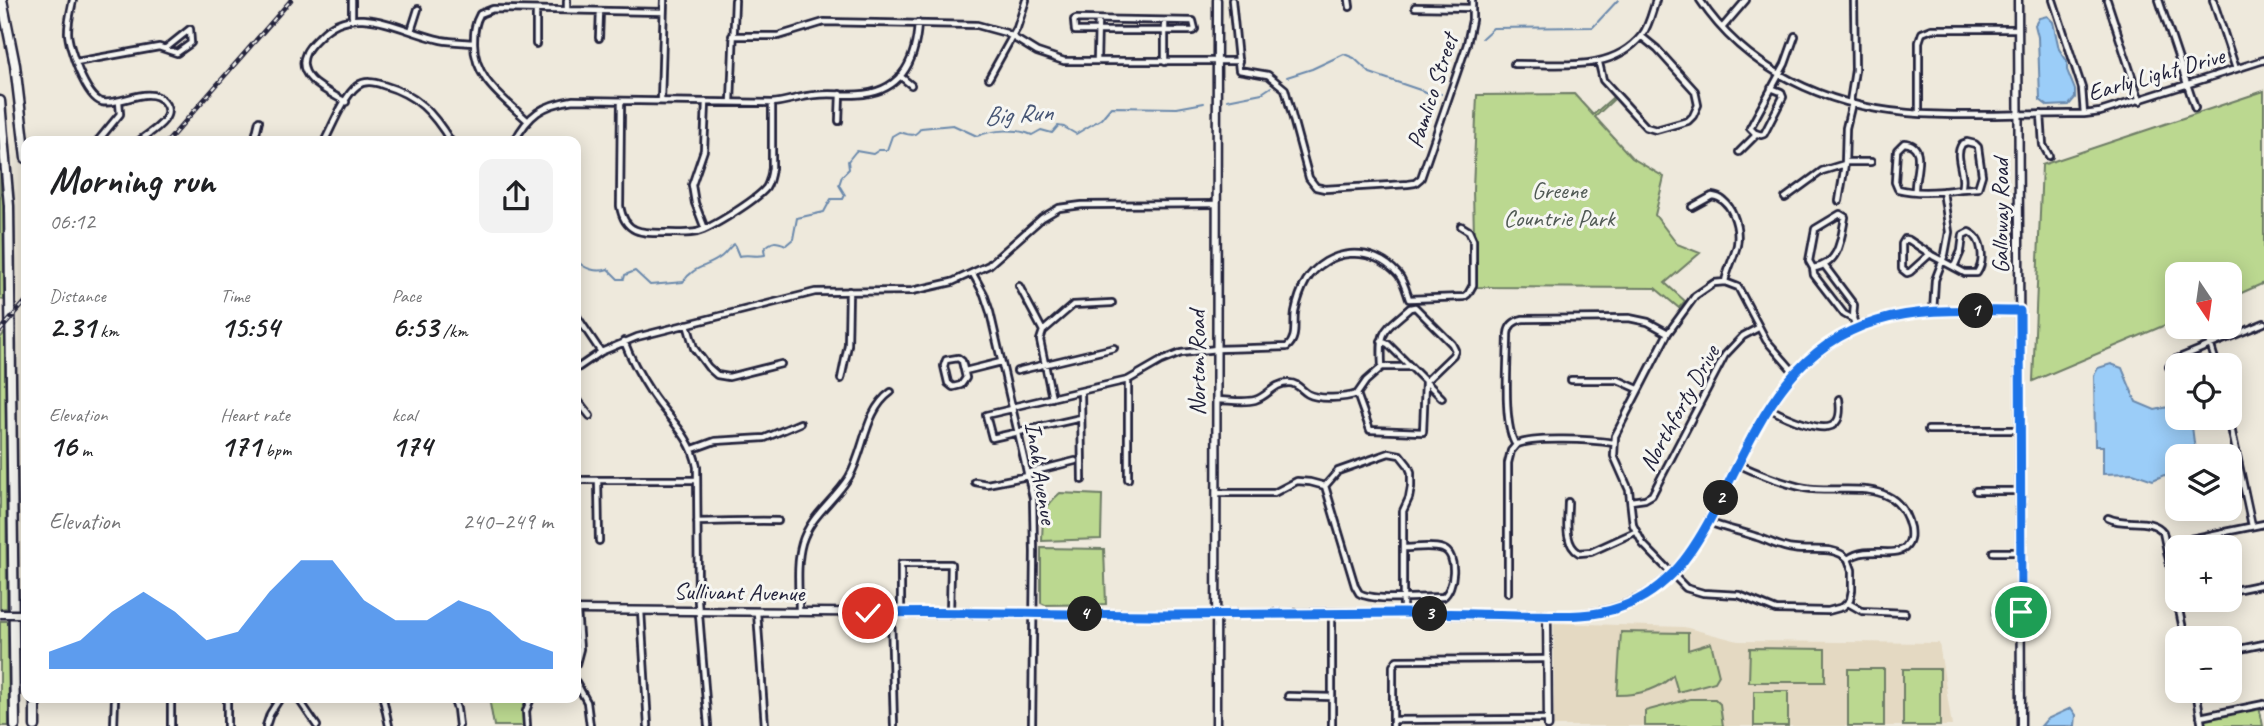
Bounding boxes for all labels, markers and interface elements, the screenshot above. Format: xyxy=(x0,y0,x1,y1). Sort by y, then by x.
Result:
street label: Pamlico Street xyxy=(1399,27,1465,152)
street label: Early Light Drive xyxy=(2084,40,2230,108)
water label: Big Run xyxy=(983,95,1056,133)
street label: Galloway Road xyxy=(1985,155,2015,274)
text: Morning run xyxy=(49,157,215,204)
button: share xyxy=(479,159,553,233)
park label: Greene Countrie Park xyxy=(1503,175,1617,233)
text: 06:12 xyxy=(49,207,95,236)
north arrow xyxy=(2165,262,2242,340)
map controls xyxy=(2165,262,2242,703)
text: Distance xyxy=(49,284,106,308)
text: Time xyxy=(220,284,249,308)
text: Pace xyxy=(392,284,421,308)
pin: 1 xyxy=(1958,294,1994,328)
text: 1 xyxy=(1971,298,1980,322)
street label: Norton Road xyxy=(1182,307,1212,416)
text: 2.31 xyxy=(49,308,95,346)
text: 15:54 xyxy=(220,308,279,346)
text: 6:53 xyxy=(392,308,438,346)
text: km xyxy=(95,319,119,343)
text: /km xyxy=(438,319,468,343)
street label: Northforty Drive xyxy=(1632,338,1727,476)
button: locate xyxy=(2165,353,2242,430)
text: Elevation xyxy=(49,403,107,427)
text: Heart rate xyxy=(220,403,290,427)
text: kcal xyxy=(392,403,417,427)
street label: Inah Avenue xyxy=(1018,420,1064,528)
text: 16 xyxy=(49,427,77,465)
text: 171 xyxy=(220,427,261,465)
text: 174 xyxy=(392,427,432,465)
text: m xyxy=(77,438,92,462)
text: bpm xyxy=(261,438,291,462)
button: layers xyxy=(2165,444,2242,521)
pin: 2 xyxy=(1704,480,1738,516)
text: 2 xyxy=(1716,485,1725,509)
text: Elevation xyxy=(49,507,120,536)
text: 240–249 m xyxy=(462,507,553,536)
button: + xyxy=(2165,535,2242,612)
street label: Sullivant Avenue xyxy=(673,576,807,608)
pin xyxy=(1991,582,2051,642)
pin xyxy=(838,583,898,643)
icon: arrive xyxy=(2002,593,2040,631)
icon: check xyxy=(849,594,887,632)
pin: 4 xyxy=(1068,596,1102,632)
pin: 3 xyxy=(1412,596,1448,632)
text: 4 xyxy=(1080,601,1089,625)
text: 3 xyxy=(1425,601,1434,625)
button: − xyxy=(2165,626,2242,703)

